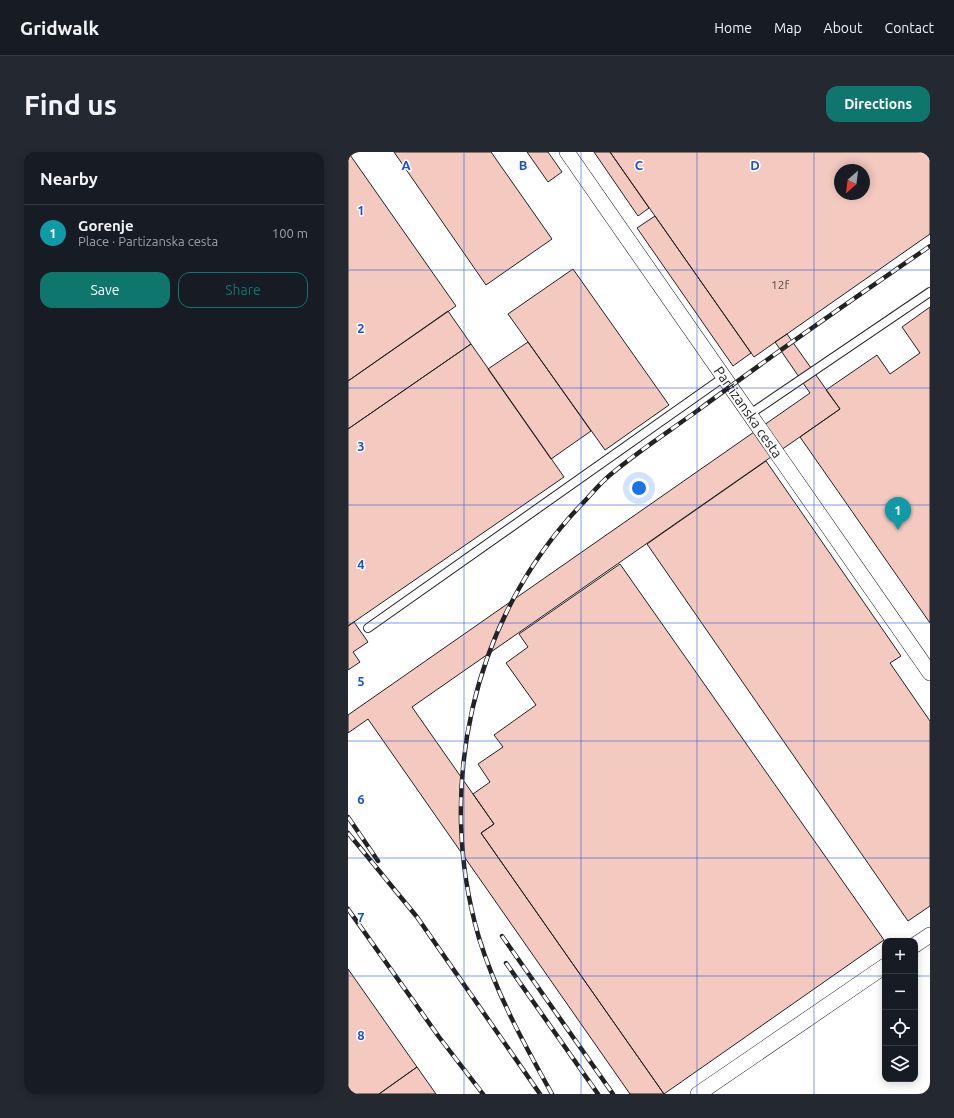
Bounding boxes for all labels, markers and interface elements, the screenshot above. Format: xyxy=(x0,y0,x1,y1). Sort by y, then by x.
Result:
text: Gridwalk xyxy=(20,17,99,39)
text: Home xyxy=(714,20,752,36)
text: Map xyxy=(774,20,802,36)
text: About xyxy=(824,20,863,36)
text: Contact xyxy=(885,20,934,36)
button: Directions xyxy=(826,86,930,122)
text: Find us xyxy=(24,89,117,120)
text: A xyxy=(401,158,411,172)
text: B xyxy=(519,158,528,172)
text: C xyxy=(635,158,644,172)
text: D xyxy=(750,158,760,172)
north arrow xyxy=(834,164,870,200)
text: Nearby xyxy=(40,169,98,188)
text: 1 xyxy=(357,203,365,217)
text: Gorenje xyxy=(78,217,134,234)
text: 1 xyxy=(49,226,57,240)
text: 100 m xyxy=(272,226,308,240)
text: Place · Partizanska cesta xyxy=(78,234,218,248)
button: Save xyxy=(40,272,170,308)
button: Share xyxy=(178,272,308,308)
house number: 12f xyxy=(771,278,789,291)
text: 2 xyxy=(357,321,365,335)
street label: Partizanska cesta xyxy=(711,363,786,461)
text: 3 xyxy=(357,439,365,453)
your location xyxy=(629,478,649,498)
pin: 1 xyxy=(885,497,911,530)
text: 4 xyxy=(357,557,365,571)
text: 5 xyxy=(357,674,365,688)
text: 6 xyxy=(357,792,365,806)
text: 7 xyxy=(357,910,365,924)
map controls xyxy=(882,938,918,1082)
button: + xyxy=(882,938,918,974)
button: − xyxy=(882,974,918,1010)
button: locate xyxy=(882,1010,918,1046)
text: 8 xyxy=(357,1028,365,1042)
button: layers xyxy=(882,1046,918,1082)

